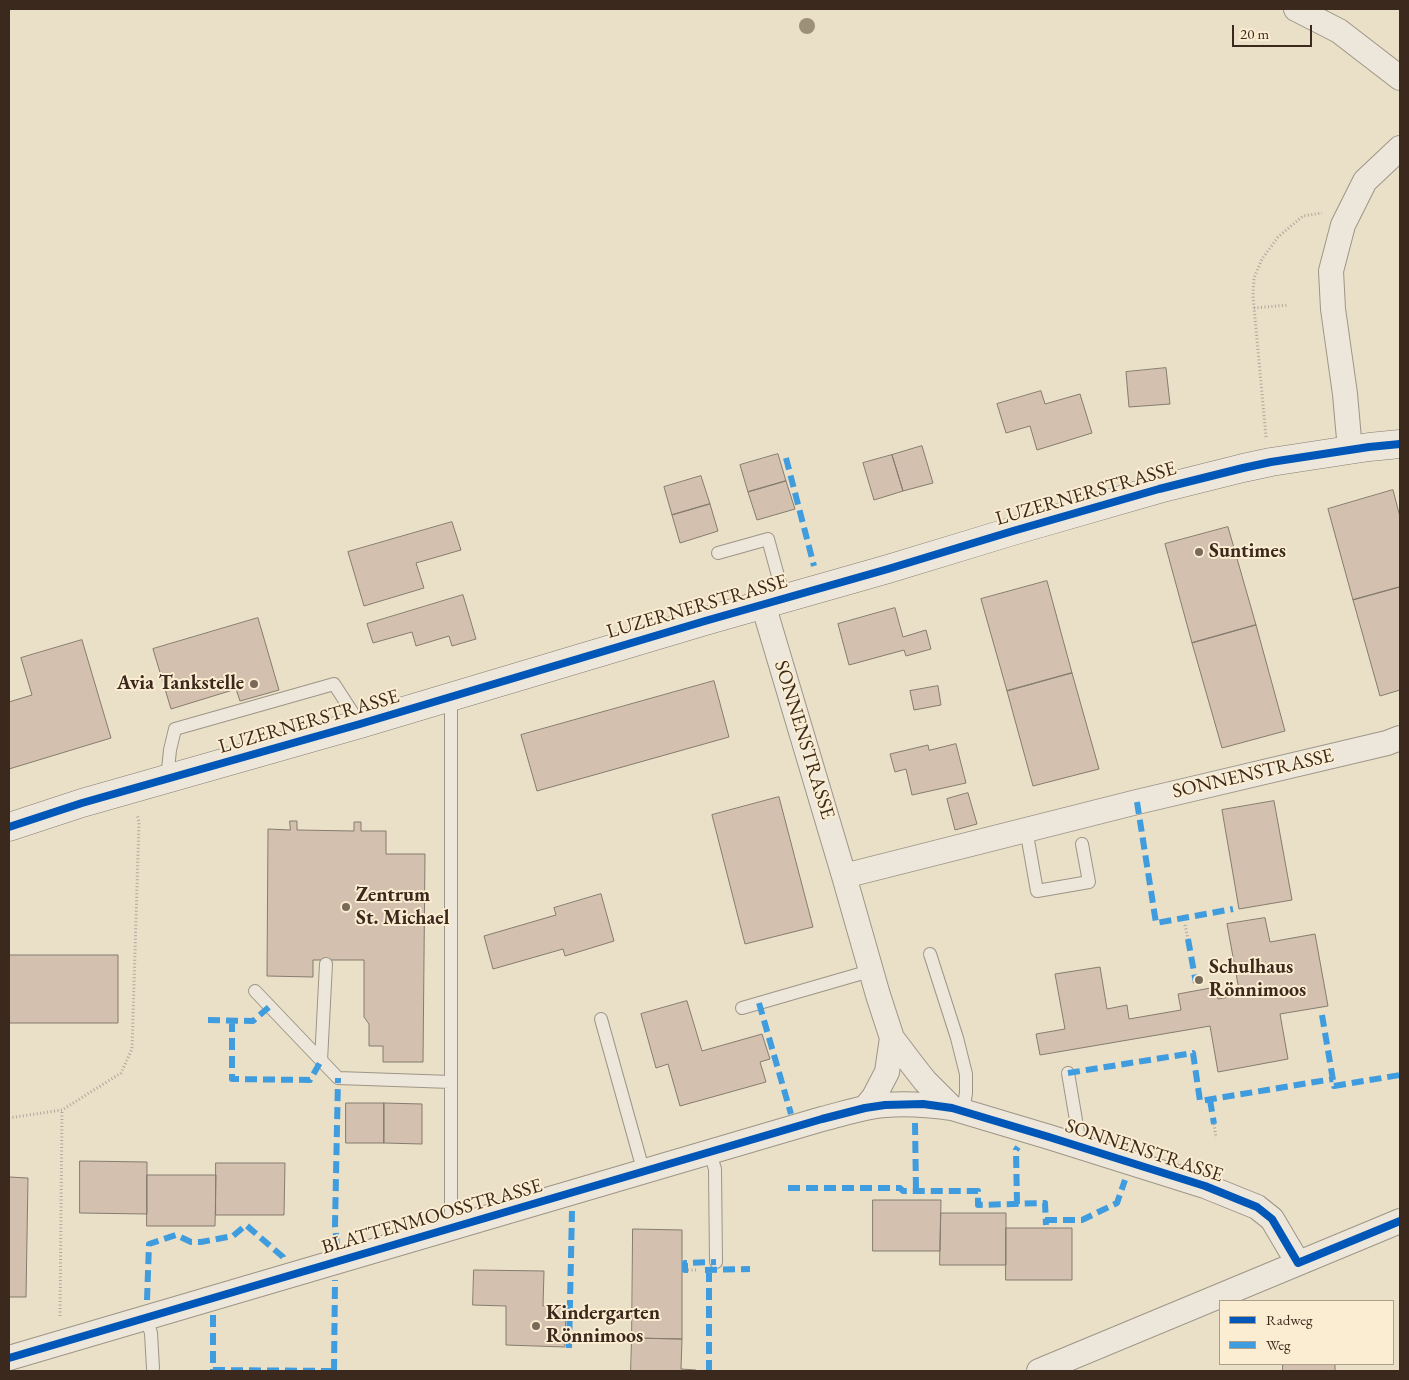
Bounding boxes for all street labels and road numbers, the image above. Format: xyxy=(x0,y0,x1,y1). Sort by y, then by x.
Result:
street label: LUZERNERSTRASSE xyxy=(993,457,1179,531)
street label: LUZERNERSTRASSE xyxy=(604,570,790,644)
street label: SONNENSTRASSE xyxy=(768,658,840,822)
street label: LUZERNERSTRASSE xyxy=(216,685,402,759)
street label: SONNENSTRASSE xyxy=(1170,744,1336,804)
street label: SONNENSTRASSE xyxy=(1062,1114,1226,1188)
street label: BLATTENMOOSSTRASSE xyxy=(319,1174,545,1260)

